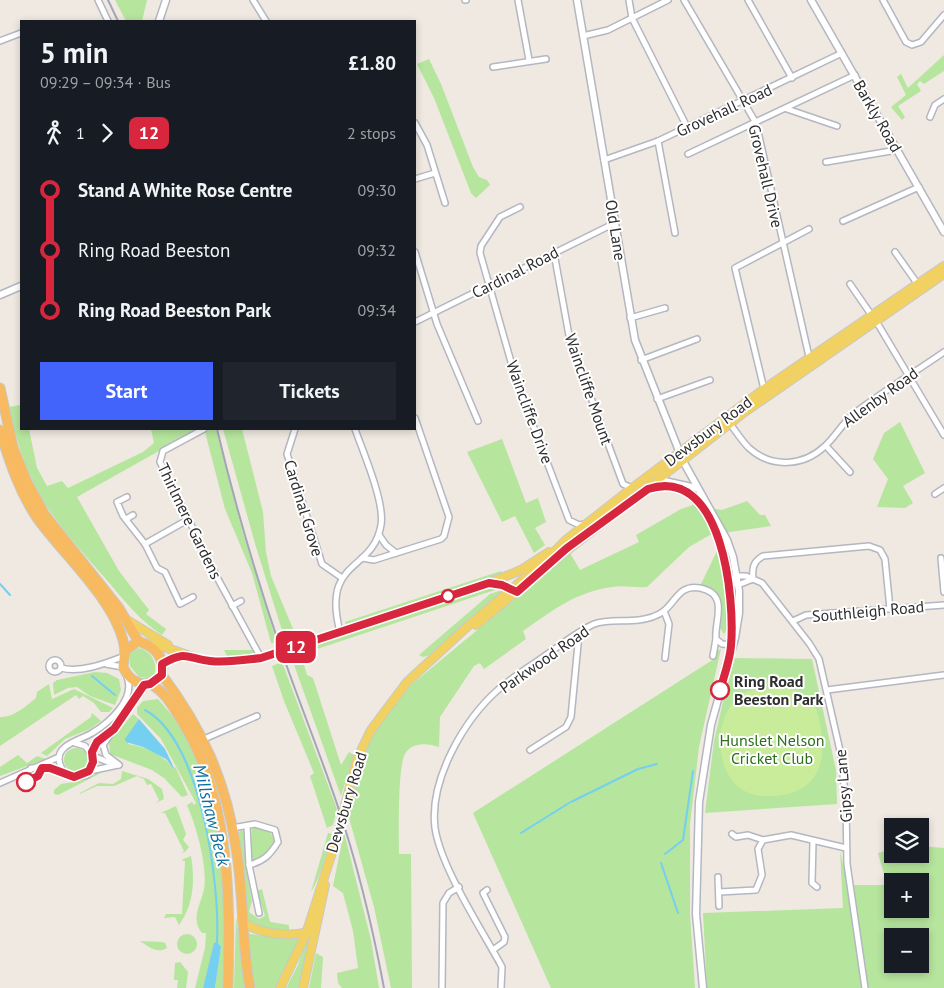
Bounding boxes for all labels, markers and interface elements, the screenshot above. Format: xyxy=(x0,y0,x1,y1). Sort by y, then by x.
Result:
text: 5 min xyxy=(40,34,108,71)
text: £1.80 xyxy=(348,51,396,75)
text: 09:29 – 09:34 · Bus xyxy=(40,72,171,92)
street label: Barkly Road xyxy=(849,76,907,156)
street label: Grovehall Road xyxy=(673,79,775,141)
icon: walk xyxy=(40,119,68,147)
icon: forward xyxy=(93,119,121,147)
text: 12 xyxy=(139,121,159,144)
street label: Grovehall Drive xyxy=(744,122,788,230)
text: 1 xyxy=(76,123,85,143)
text: 2 stops xyxy=(347,123,396,143)
text: Stand A White Rose Centre xyxy=(78,178,292,202)
text: 09:30 xyxy=(358,180,396,200)
street label: Old Lane xyxy=(601,198,631,262)
text: Ring Road Beeston xyxy=(78,238,230,262)
text: 09:32 xyxy=(358,240,396,260)
street label: Cardinal Road xyxy=(468,242,562,302)
text: Ring Road Beeston Park xyxy=(78,298,271,322)
text: 09:34 xyxy=(358,300,396,320)
street label: Waincliffe Mount xyxy=(561,331,618,448)
street label: Waincliffe Drive xyxy=(502,358,558,466)
button: Start xyxy=(40,362,213,420)
button: Tickets xyxy=(223,362,396,420)
street label: Allenby Road xyxy=(838,363,922,431)
street label: Dewsbury Road xyxy=(660,392,756,470)
street label: Cardinal Grove xyxy=(280,457,328,559)
street label: Thirlmere Gardens xyxy=(153,460,227,582)
unlabelled marker xyxy=(441,589,455,603)
street label: Southleigh Road xyxy=(811,596,925,626)
street label: Parkwood Road xyxy=(495,621,593,697)
line badge: 12 xyxy=(274,631,318,663)
text: 12 xyxy=(286,635,306,658)
place label: Ring Road Beeston Park xyxy=(734,671,823,709)
marker: Ring Road Beeston Park xyxy=(710,680,730,700)
park label: Hunslet Nelson Cricket Club xyxy=(720,730,825,768)
street label: Dewsbury Road xyxy=(321,749,371,855)
street label: Gipsy Lane xyxy=(830,749,856,823)
water label: Millshaw Beck xyxy=(188,762,236,869)
unlabelled marker xyxy=(16,772,36,792)
map controls xyxy=(884,818,929,973)
button: layers xyxy=(884,818,929,863)
button: + xyxy=(884,873,929,918)
button: − xyxy=(884,928,929,973)

